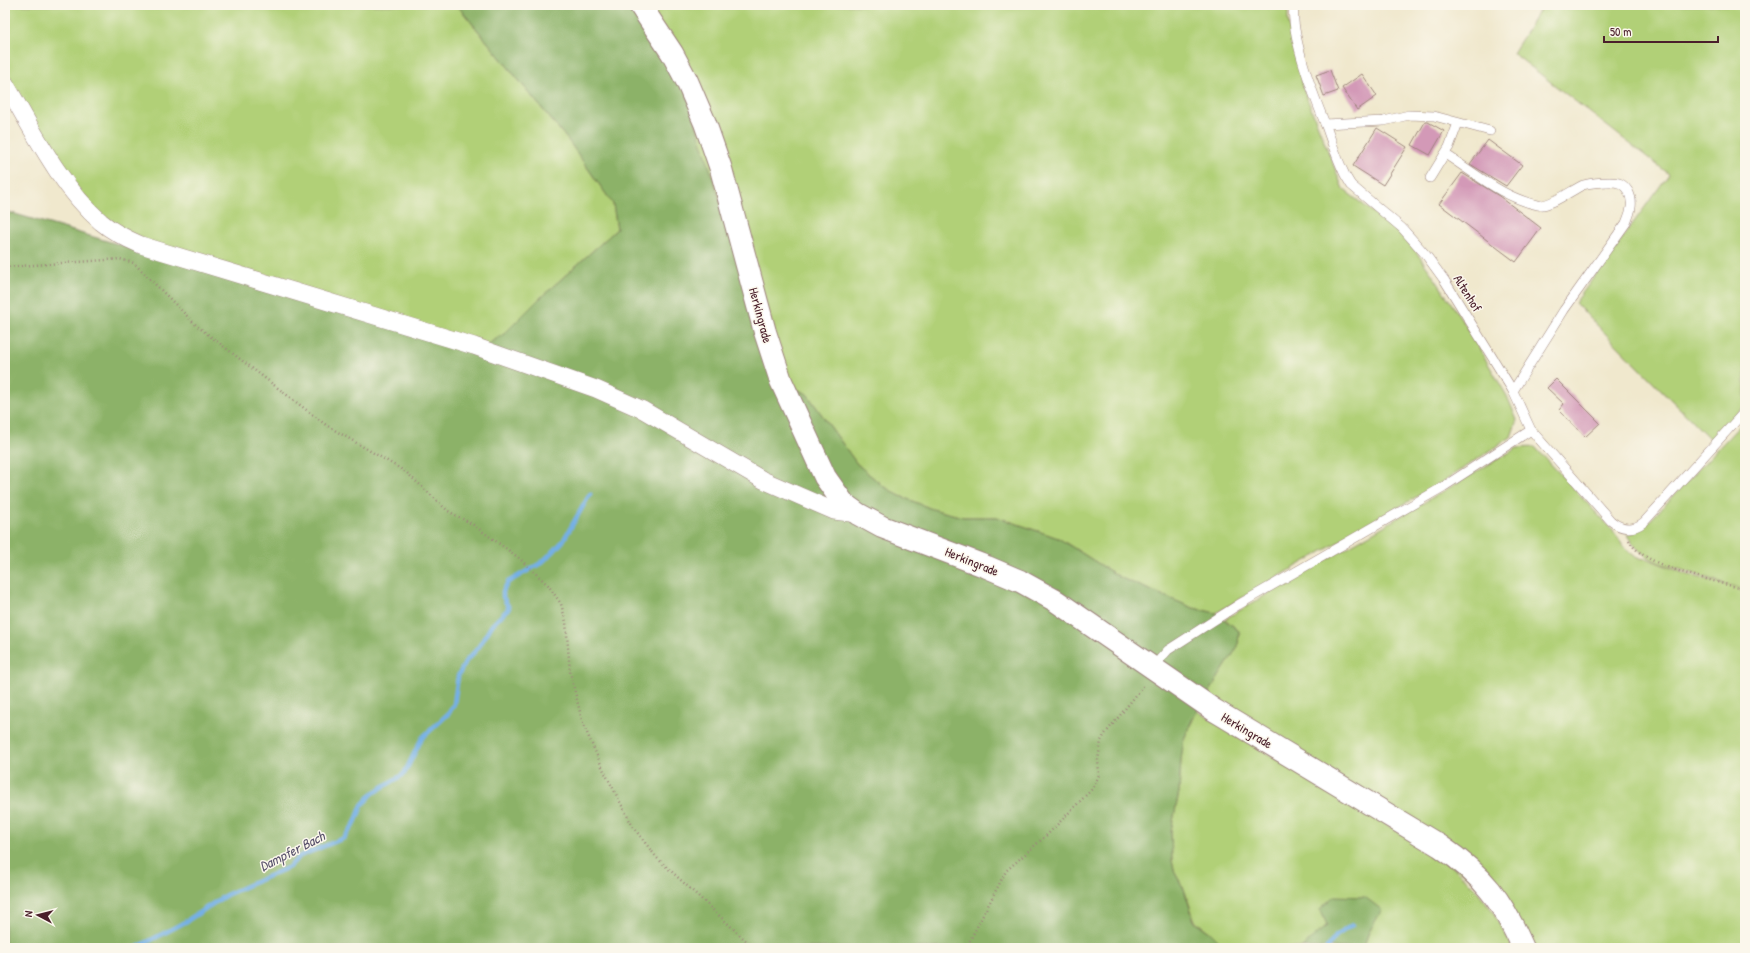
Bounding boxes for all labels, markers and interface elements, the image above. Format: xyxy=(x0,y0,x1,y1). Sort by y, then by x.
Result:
scale bar xyxy=(1604,18,1718,44)
text: 50 m xyxy=(1610,23,1631,40)
street label: Altenhof xyxy=(1450,271,1487,315)
street label: Herkingrade xyxy=(745,285,777,345)
street label: Herkingrade xyxy=(942,542,1002,580)
street label: Herkingrade xyxy=(1218,708,1276,752)
water label: Dampfer Bach xyxy=(256,826,329,876)
north arrow xyxy=(18,895,58,935)
text: N xyxy=(21,910,35,918)

